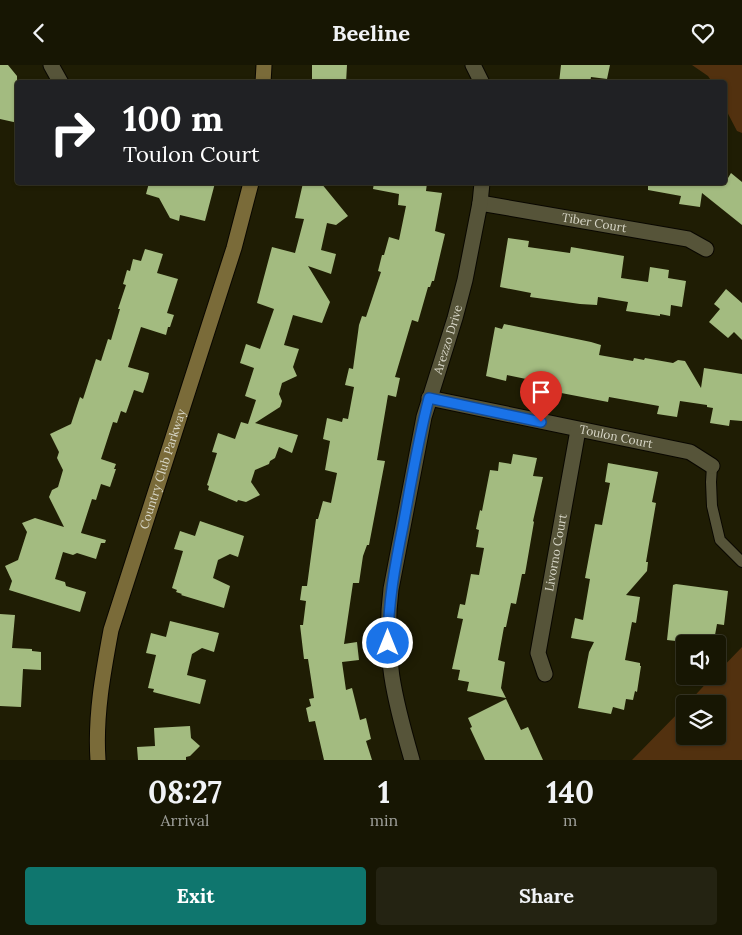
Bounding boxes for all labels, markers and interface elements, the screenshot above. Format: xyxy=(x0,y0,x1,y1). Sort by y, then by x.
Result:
icon: back xyxy=(25,19,53,47)
text: Beeline xyxy=(332,19,410,47)
icon: heart xyxy=(689,19,717,47)
text: 100 m xyxy=(123,96,223,141)
icon: right xyxy=(40,100,105,165)
text: Toulon Court xyxy=(123,140,260,168)
street label: Tiber Court xyxy=(561,209,628,235)
street label: Arezzo Drive xyxy=(430,303,465,377)
pin xyxy=(520,371,562,422)
icon: arrive xyxy=(527,378,555,406)
street label: Country Club Parkway xyxy=(136,406,189,531)
street label: Toulon Court xyxy=(578,421,655,451)
street label: Livorno Court xyxy=(541,512,570,593)
position arrow xyxy=(361,616,413,668)
map controls xyxy=(676,635,726,745)
button: sound xyxy=(676,635,726,685)
button: layers xyxy=(676,695,726,745)
text: 08:27 xyxy=(148,773,222,811)
text: 1 xyxy=(378,773,390,811)
text: 140 xyxy=(546,773,594,811)
text: Arrival xyxy=(160,810,209,830)
text: min xyxy=(370,810,398,830)
text: m xyxy=(563,810,577,830)
button: Exit xyxy=(25,867,366,925)
button: Share xyxy=(376,867,717,925)

